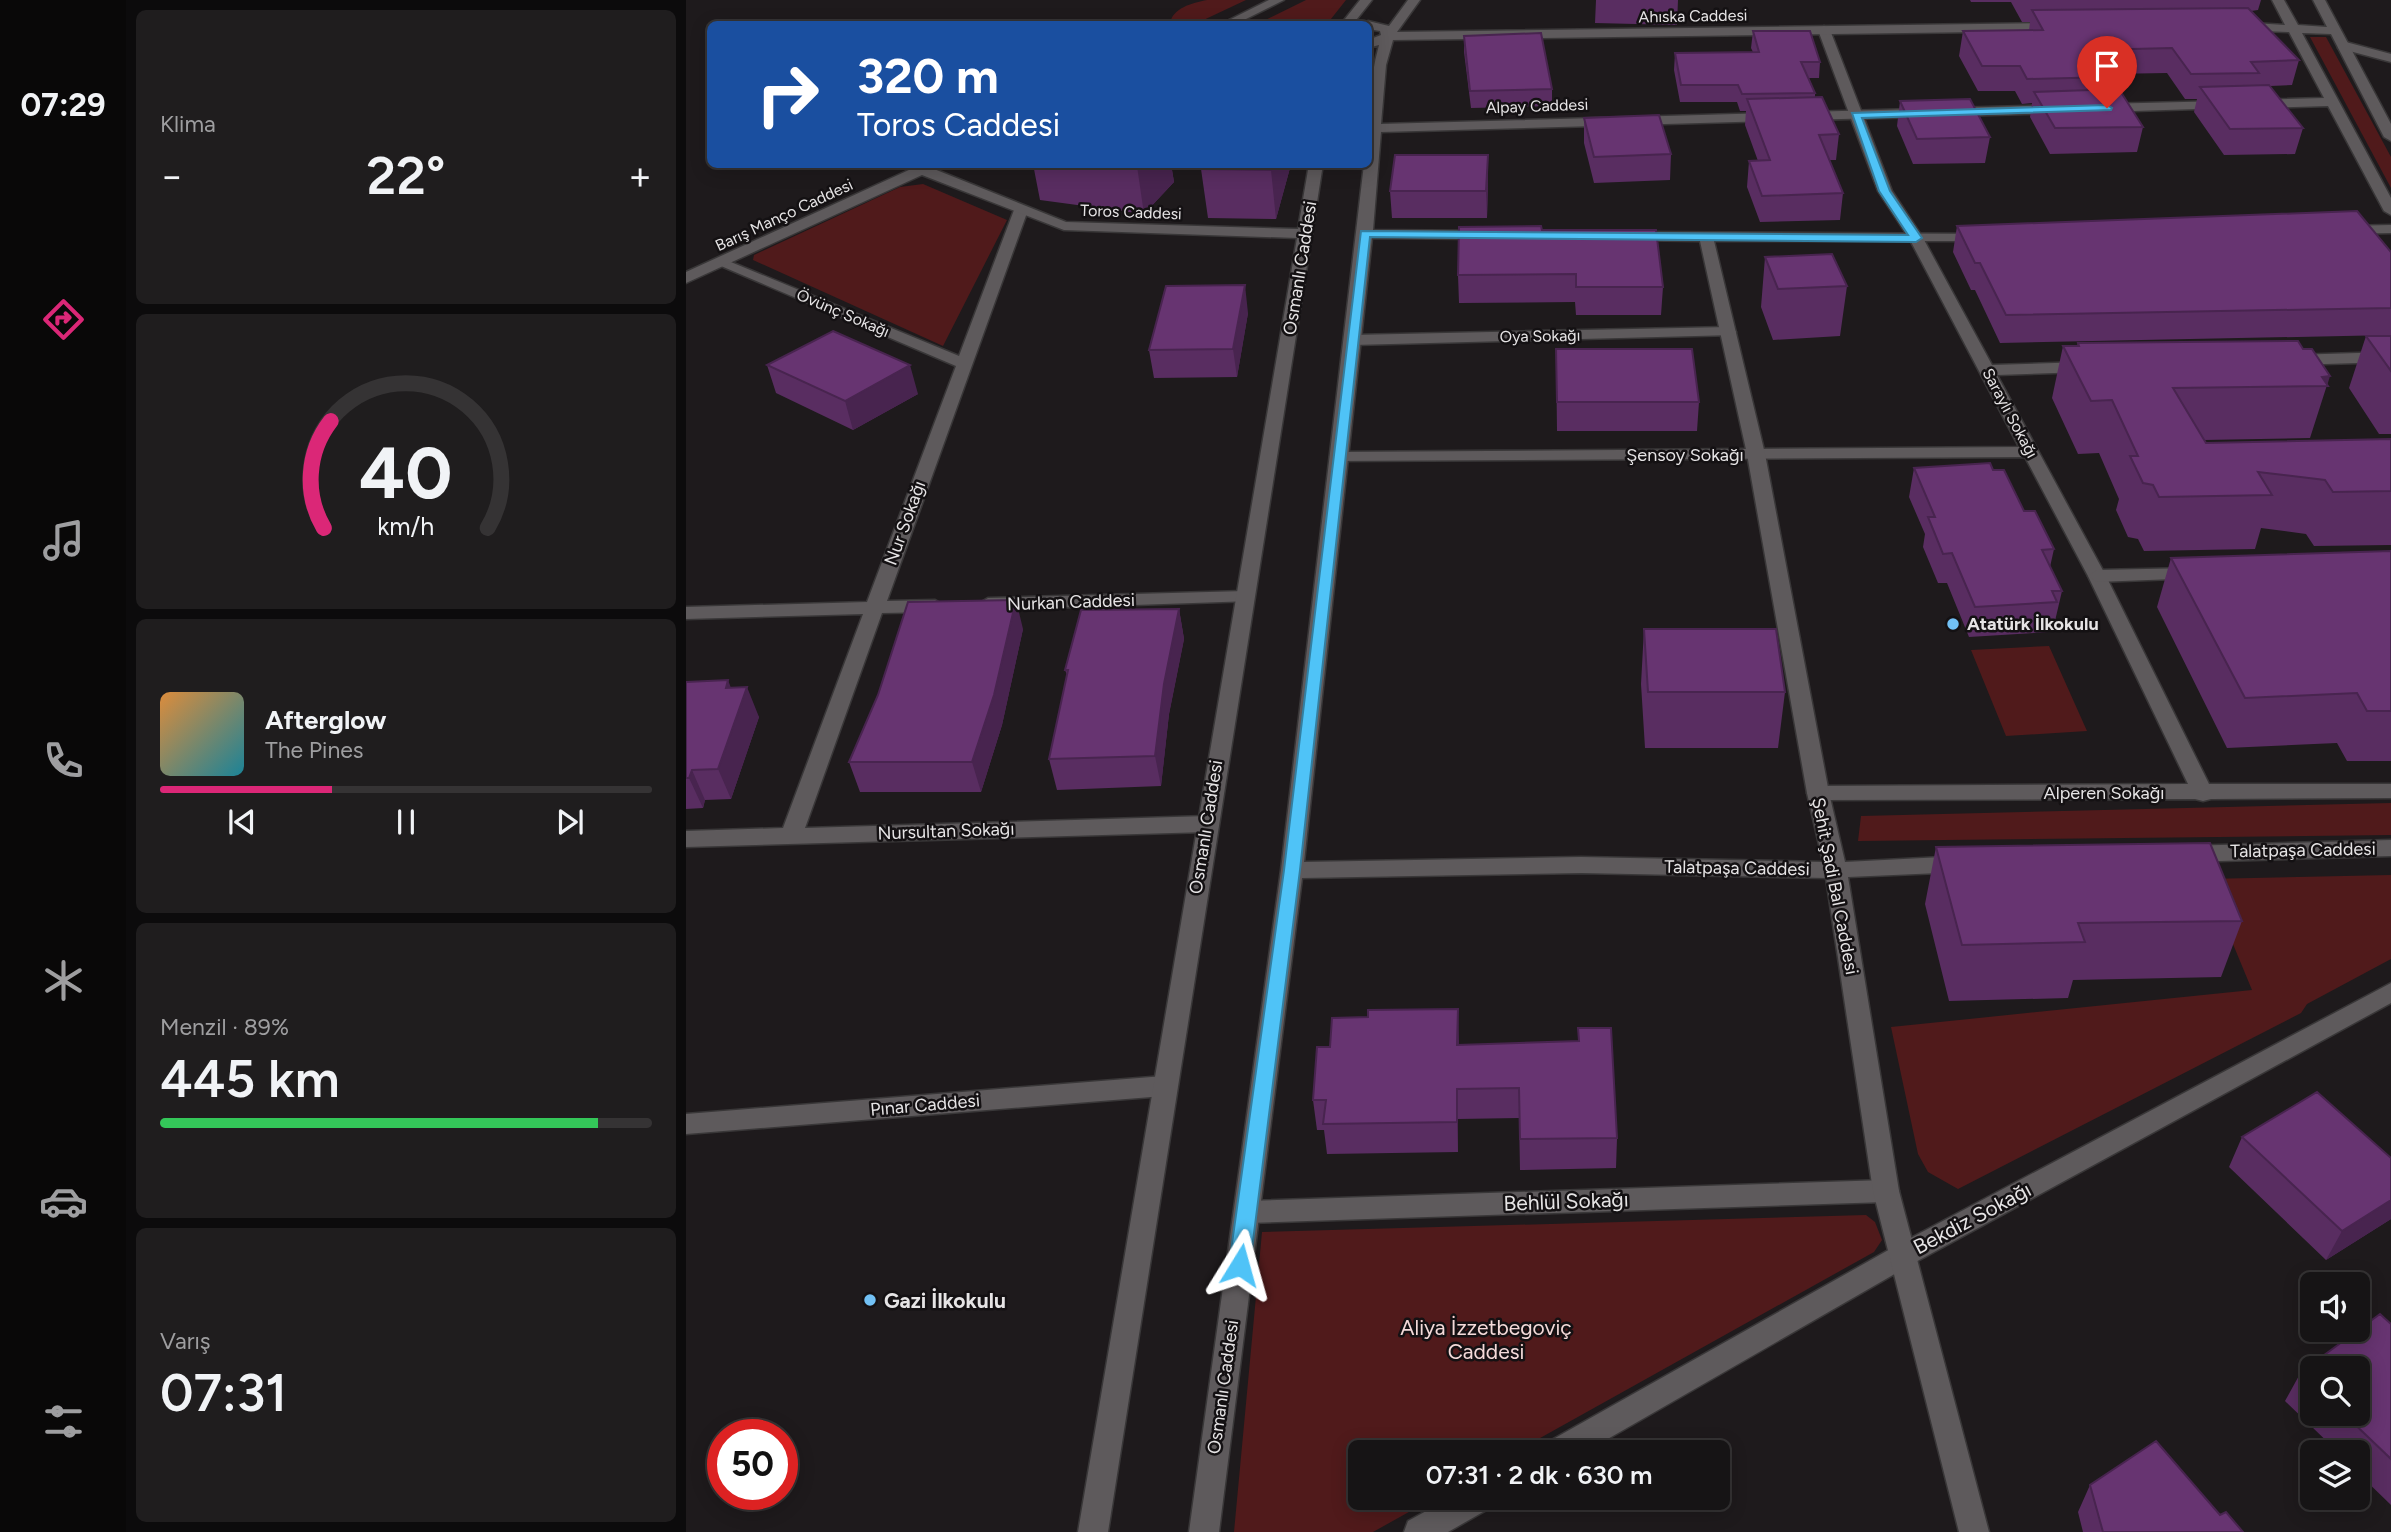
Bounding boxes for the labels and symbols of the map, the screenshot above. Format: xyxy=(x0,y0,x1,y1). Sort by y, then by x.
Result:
street label: Ahıska Caddesi xyxy=(1638,6,1748,26)
pin xyxy=(2077,36,2137,108)
street label: Alpay Caddesi xyxy=(1485,95,1589,117)
street label: Barış Manço Caddesi xyxy=(712,175,856,255)
street label: Osmanlı Caddesi xyxy=(1279,200,1321,336)
street label: Toros Caddesi xyxy=(1080,201,1182,223)
street label: Övünç Sokağı xyxy=(794,285,892,341)
street label: Oya Sokağı xyxy=(1499,326,1581,346)
street label: Saraylı Sokağı xyxy=(1978,365,2042,461)
street label: Şensoy Sokağı xyxy=(1626,444,1744,466)
street label: Nur Sokağı xyxy=(880,478,930,568)
street label: Nurkan Caddesi xyxy=(1007,589,1135,615)
place label: Atatürk İlkokulu xyxy=(1967,613,2099,635)
marker: Atatürk İlkokulu xyxy=(1945,616,1961,632)
street label: Osmanlı Caddesi xyxy=(1185,759,1227,895)
street label: Alperen Sokağı xyxy=(2044,782,2164,804)
street label: Şehit Şadi Bal Caddesi xyxy=(1807,796,1863,976)
street label: Nursultan Sokağı xyxy=(877,818,1015,844)
street label: Talatpaşa Caddesi xyxy=(2230,838,2376,862)
street label: Talatpaşa Caddesi xyxy=(1664,856,1810,880)
street label: Pınar Caddesi xyxy=(869,1089,981,1121)
street label: Bekdiz Sokağı xyxy=(1909,1176,2035,1260)
street label: Behlül Sokağı xyxy=(1503,1186,1629,1216)
position arrow xyxy=(1203,1228,1277,1302)
place label: Gazi İlkokulu xyxy=(884,1288,1006,1313)
marker: Gazi İlkokulu xyxy=(862,1292,878,1308)
park label: Aliya İzzetbegoviç Caddesi xyxy=(1400,1315,1572,1364)
street label: Osmanlı Caddesi xyxy=(1203,1319,1243,1455)
speed limit sign: 50 xyxy=(707,1419,798,1510)

